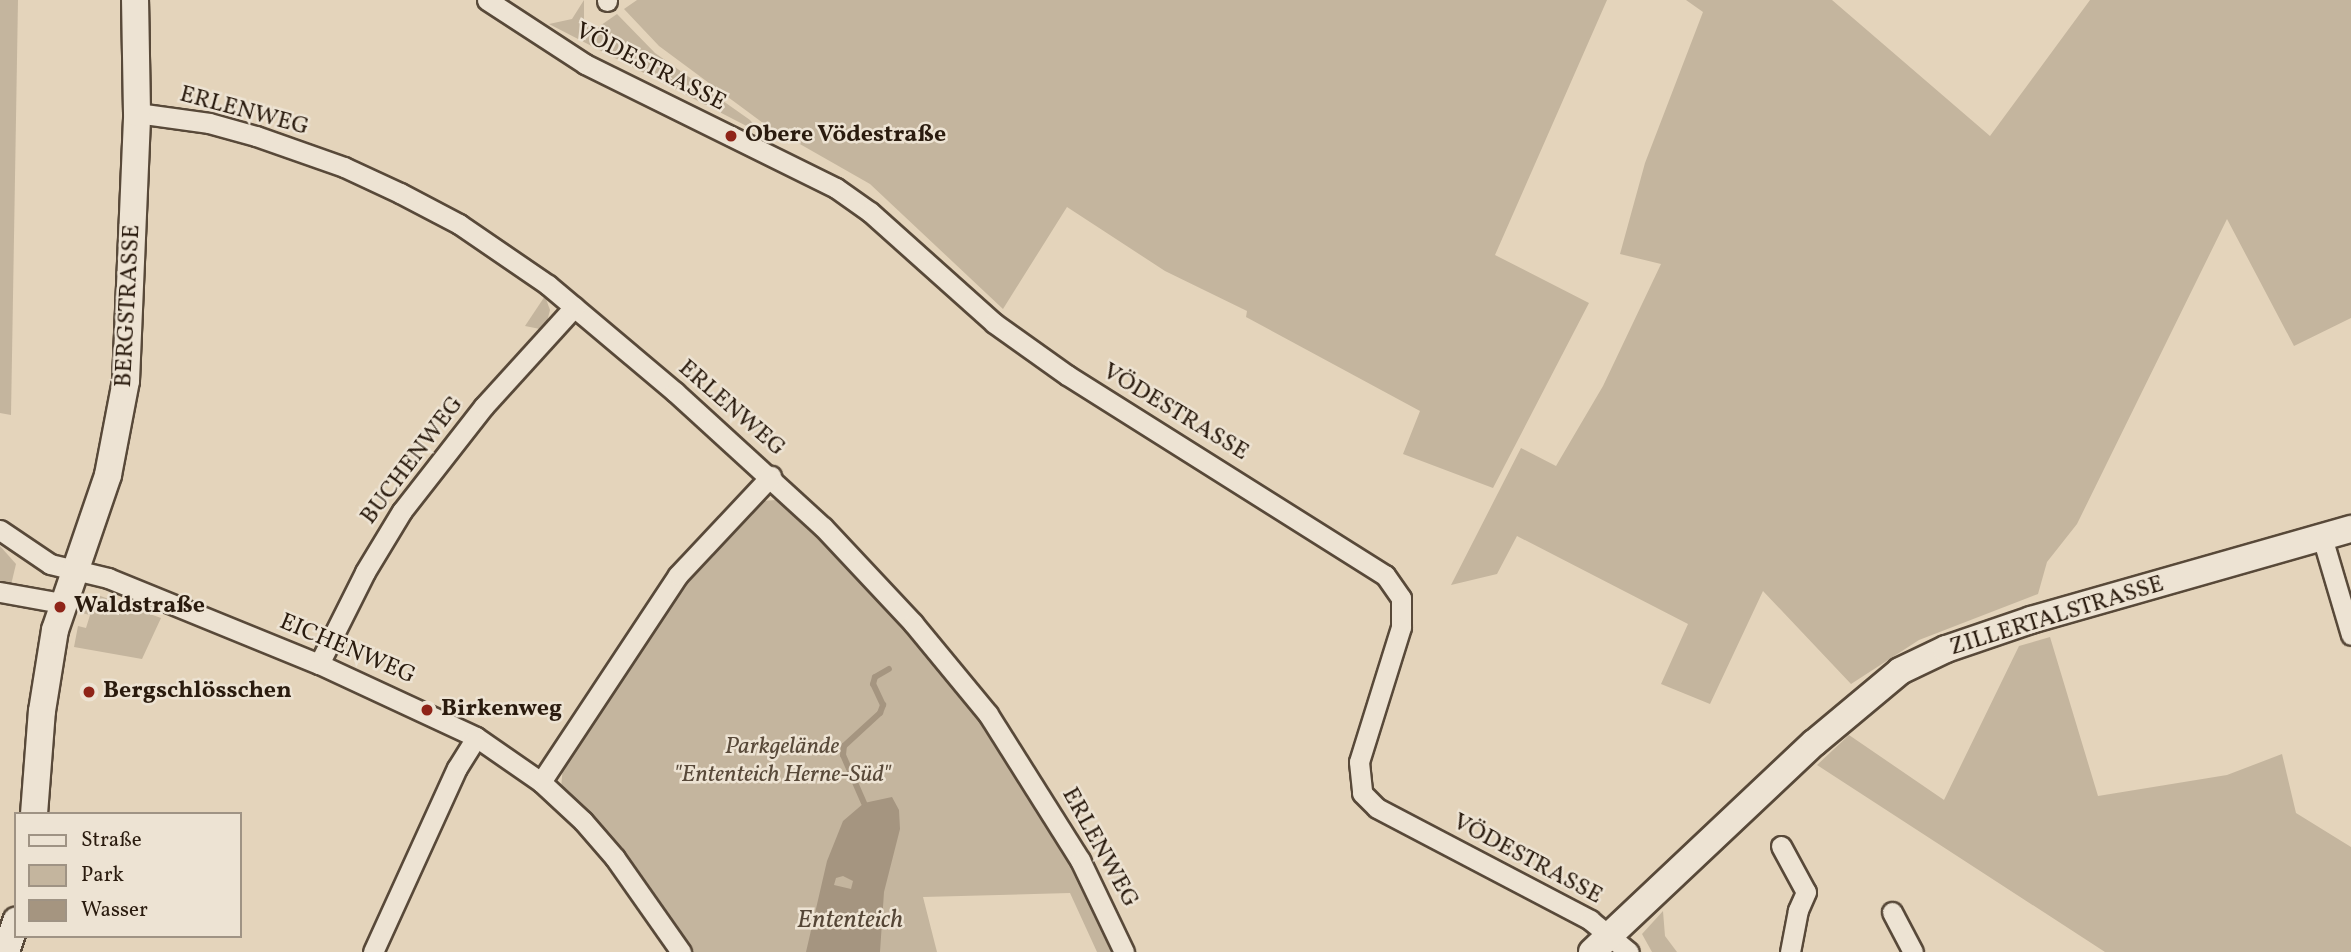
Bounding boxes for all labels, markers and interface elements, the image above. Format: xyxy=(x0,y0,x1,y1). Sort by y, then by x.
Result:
street label: VÖDESTRASSE xyxy=(570,18,730,118)
street label: ERLENWEG xyxy=(176,81,312,143)
place label: Obere Vödestraße xyxy=(745,122,947,150)
marker: Obere Vödestraße xyxy=(723,128,739,144)
street label: BERGSTRASSE xyxy=(110,224,148,388)
street label: ERLENWEG xyxy=(672,355,790,463)
street label: VÖDESTRASSE xyxy=(1097,358,1253,468)
street label: BUCHENWEG xyxy=(355,391,471,531)
street label: ZILLERTALSTRASSE xyxy=(1946,571,2168,663)
place label: Waldstraße xyxy=(74,593,205,621)
marker: Waldstraße xyxy=(52,599,68,615)
street label: EICHENWEG xyxy=(275,608,419,692)
place label: Bergschlösschen xyxy=(103,678,292,706)
marker: Bergschlösschen xyxy=(81,684,97,700)
place label: Birkenweg xyxy=(441,696,562,724)
marker: Birkenweg xyxy=(419,702,435,718)
park label: Parkgelände "Ententeich Herne-Süd" xyxy=(673,734,891,790)
street label: ERLENWEG xyxy=(1054,783,1144,913)
street label: VÖDESTRASSE xyxy=(1447,808,1607,912)
legend xyxy=(14,812,242,938)
text: Straße xyxy=(81,826,142,855)
text: Park xyxy=(81,861,124,890)
text: Wasser xyxy=(81,896,148,925)
water label: Ententeich xyxy=(797,905,903,937)

